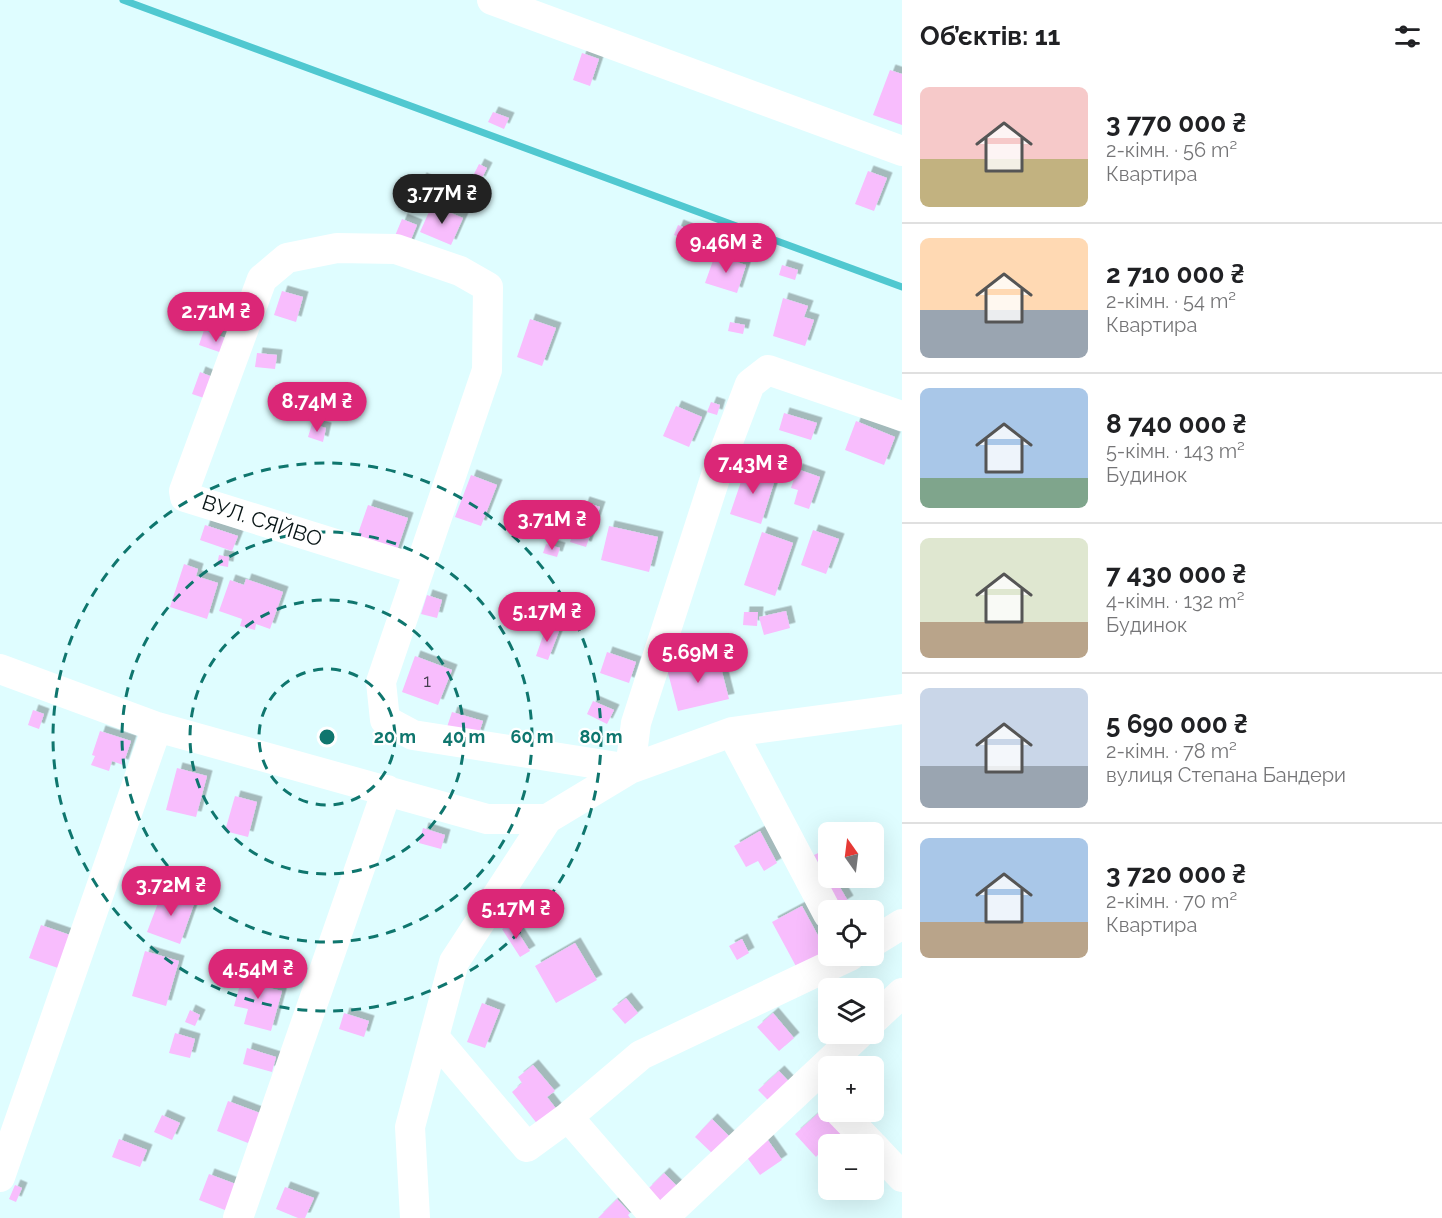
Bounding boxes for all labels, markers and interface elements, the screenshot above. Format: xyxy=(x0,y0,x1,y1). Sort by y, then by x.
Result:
icon: filters xyxy=(1391,20,1424,53)
text: Об’єктів: 11 xyxy=(920,21,1060,51)
text: 3 770 000 ₴ xyxy=(1106,108,1246,138)
icon: home xyxy=(968,111,1040,183)
text: 2-кімн. · 56 m² xyxy=(1106,138,1237,162)
text: Квартира xyxy=(1106,162,1197,186)
pin: 3.77M ₴ xyxy=(387,174,497,225)
text: 3.77M ₴ xyxy=(407,181,477,205)
pin: 9.46M ₴ xyxy=(671,223,781,274)
text: 9.46M ₴ xyxy=(690,230,762,254)
text: 2 710 000 ₴ xyxy=(1106,259,1245,289)
icon: home xyxy=(968,262,1040,334)
text: 2-кімн. · 54 m² xyxy=(1106,289,1236,313)
pin: 2.71M ₴ xyxy=(161,292,271,343)
text: 2.71M ₴ xyxy=(181,299,251,323)
text: Квартира xyxy=(1106,313,1197,337)
pin: 8.74M ₴ xyxy=(262,382,372,433)
text: 8.74M ₴ xyxy=(282,389,352,413)
text: 8 740 000 ₴ xyxy=(1106,409,1247,439)
icon: home xyxy=(968,412,1040,484)
text: 5-кімн. · 143 m² xyxy=(1106,439,1245,463)
pin: 7.43M ₴ xyxy=(698,444,808,495)
text: 7.43M ₴ xyxy=(718,451,788,475)
text: Будинок xyxy=(1106,463,1187,487)
street label: ВУЛ. СЯЙВО xyxy=(199,489,325,552)
pin: 3.71M ₴ xyxy=(497,500,607,551)
text: 3.71M ₴ xyxy=(517,507,587,531)
text: 7 430 000 ₴ xyxy=(1106,559,1246,589)
icon: home xyxy=(968,562,1040,634)
text: 4-кімн. · 132 m² xyxy=(1106,589,1244,613)
pin: 5.17M ₴ xyxy=(492,592,602,643)
text: 5.17M ₴ xyxy=(512,599,582,623)
text: Будинок xyxy=(1106,613,1187,637)
pin: 5.69M ₴ xyxy=(643,633,753,684)
text: 5.69M ₴ xyxy=(662,640,734,664)
house number: 1 xyxy=(423,670,431,691)
text: 5 690 000 ₴ xyxy=(1106,709,1248,739)
icon: home xyxy=(968,712,1040,784)
text: 20 m xyxy=(374,726,416,747)
text: 40 m xyxy=(443,726,485,747)
text: 60 m xyxy=(510,726,554,747)
text: 80 m xyxy=(579,726,623,747)
centre of rings xyxy=(317,727,337,747)
text: 2-кімн. · 78 m² xyxy=(1106,739,1237,763)
text: вулиця Степана Бандери xyxy=(1106,763,1346,787)
north arrow xyxy=(818,822,884,888)
map controls xyxy=(818,822,884,1200)
text: 3 720 000 ₴ xyxy=(1106,859,1246,889)
icon: home xyxy=(968,862,1040,934)
pin: 3.72M ₴ xyxy=(116,866,226,917)
text: 3.72M ₴ xyxy=(136,873,206,897)
pin: 5.17M ₴ xyxy=(461,889,571,940)
text: 2-кімн. · 70 m² xyxy=(1106,889,1237,913)
text: 5.17M ₴ xyxy=(481,896,551,920)
button: locate xyxy=(818,900,884,966)
text: Квартира xyxy=(1106,913,1197,937)
pin: 4.54M ₴ xyxy=(203,949,313,1000)
text: 4.54M ₴ xyxy=(222,956,294,980)
button: layers xyxy=(818,978,884,1044)
button: + xyxy=(818,1056,884,1122)
button: − xyxy=(818,1134,884,1200)

